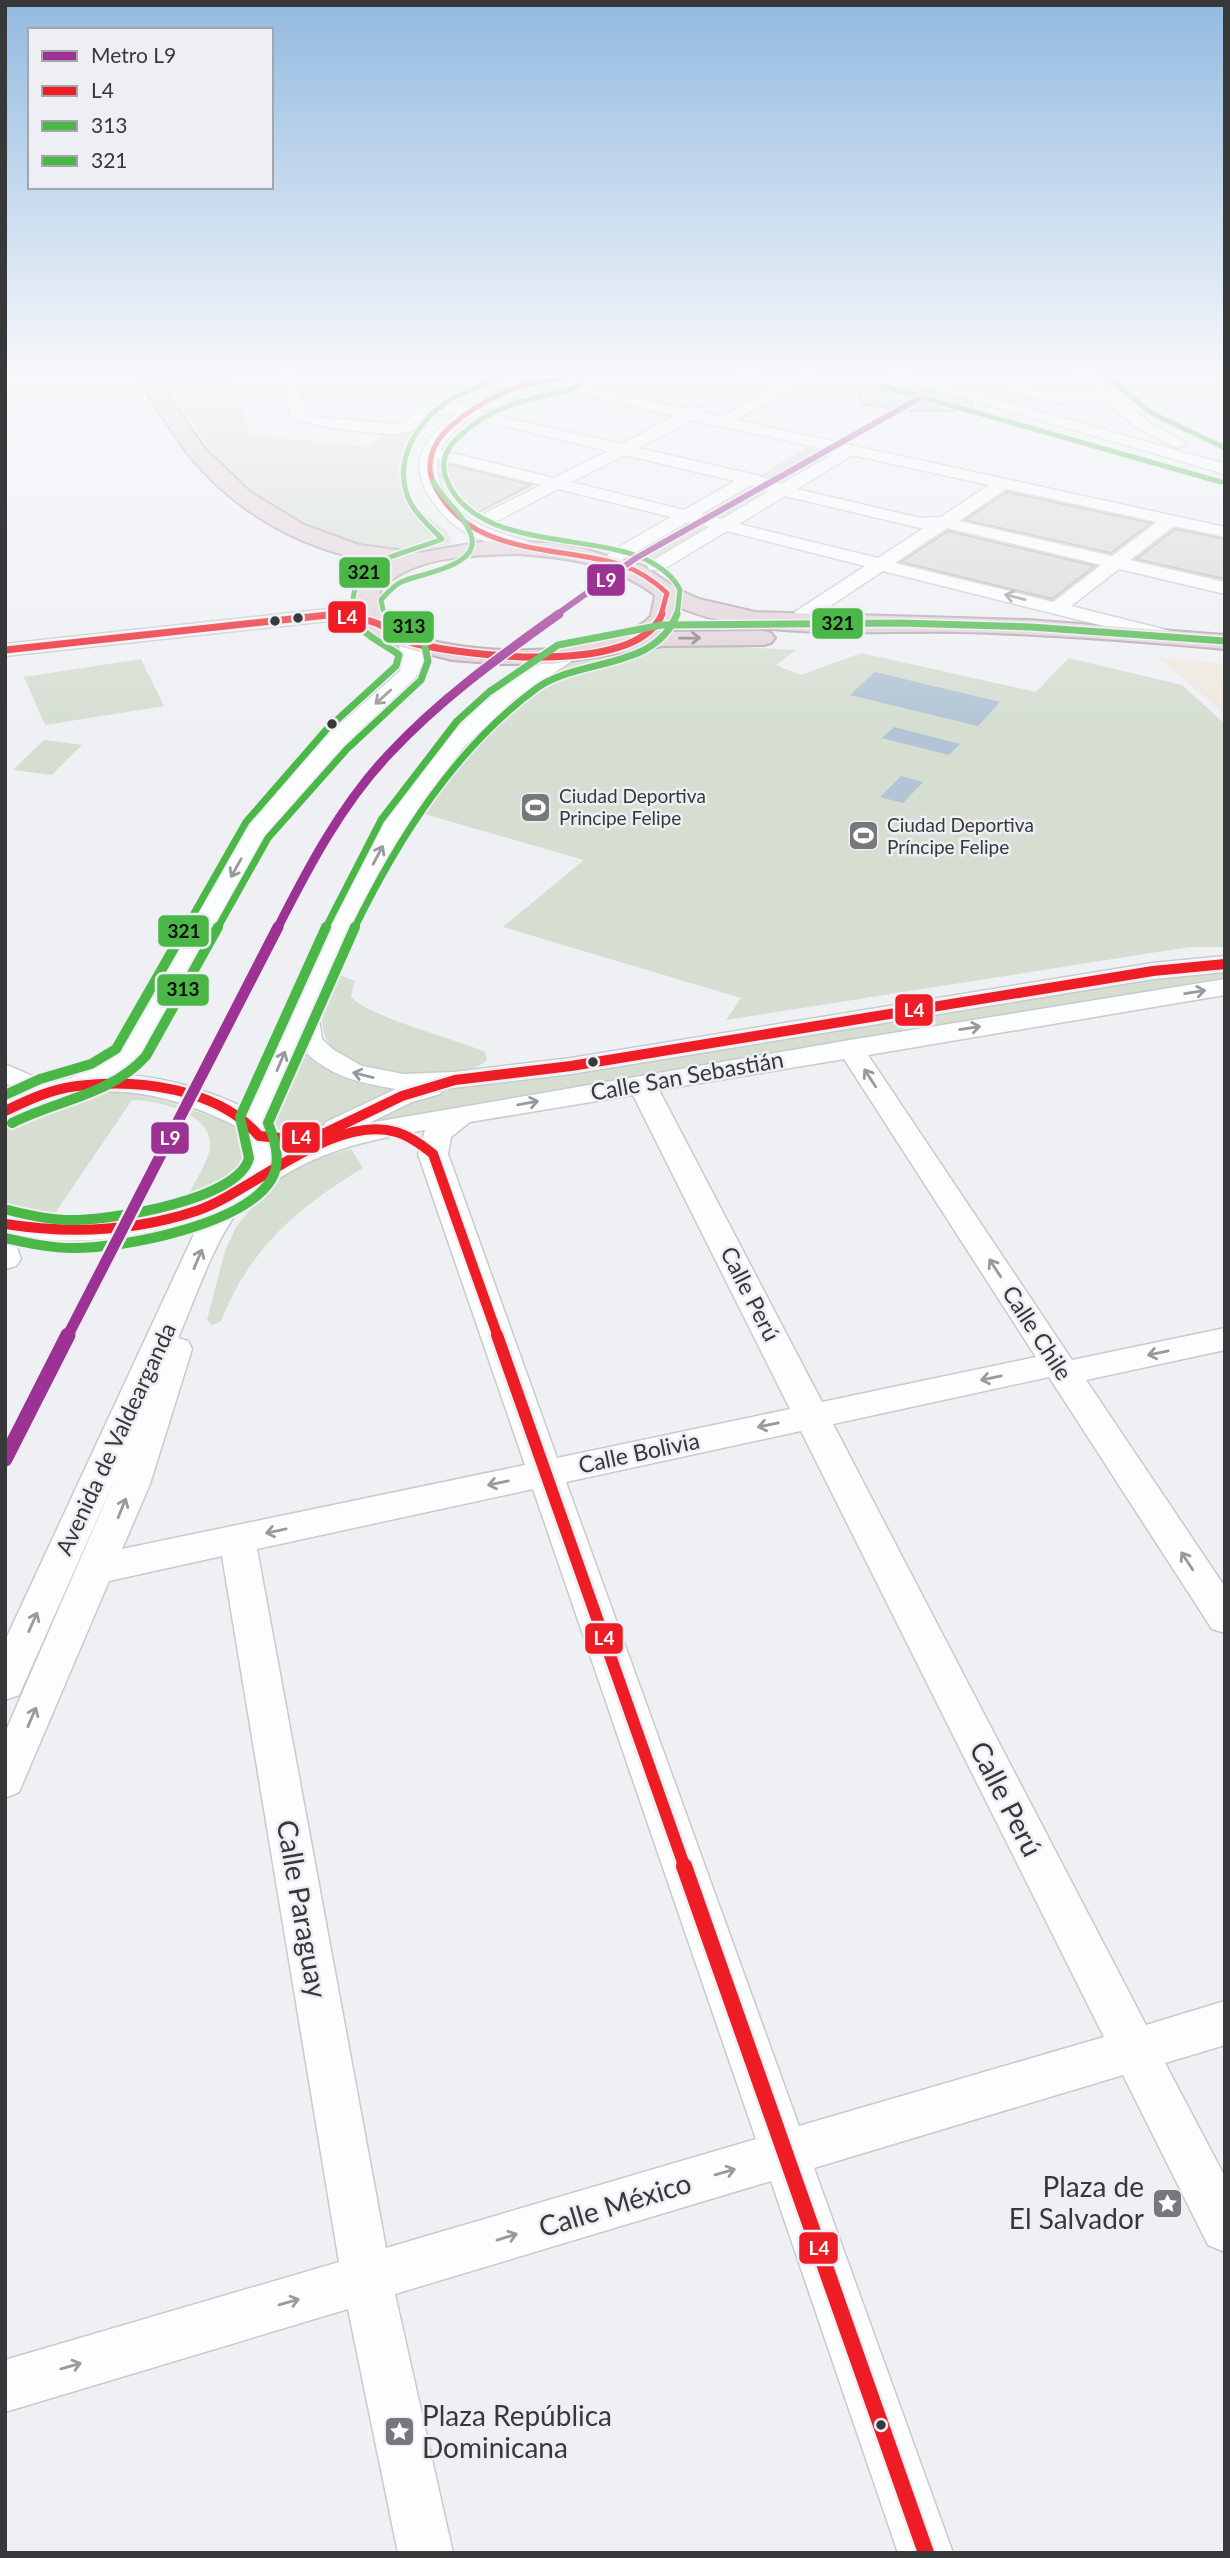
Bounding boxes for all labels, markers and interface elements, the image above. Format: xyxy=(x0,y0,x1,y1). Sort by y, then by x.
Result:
legend xyxy=(28,28,273,189)
text: Metro L9 xyxy=(91,42,176,67)
text: L4 xyxy=(91,77,114,102)
text: 313 xyxy=(91,112,128,137)
text: 321 xyxy=(91,147,128,172)
line badge: 321 xyxy=(338,556,391,589)
text: 321 xyxy=(347,560,381,583)
line badge: L9 xyxy=(586,563,626,597)
text: L9 xyxy=(596,568,616,591)
one-way arrow xyxy=(1004,590,1027,603)
line badge: L4 xyxy=(327,600,367,634)
text: L4 xyxy=(337,605,357,628)
line badge: 321 xyxy=(811,607,864,640)
line badge: 313 xyxy=(382,610,435,644)
unlabelled marker xyxy=(291,611,305,625)
text: 321 xyxy=(821,611,855,634)
unlabelled marker xyxy=(268,614,282,628)
text: 313 xyxy=(392,614,426,637)
one-way arrow xyxy=(678,632,701,645)
one-way arrow xyxy=(375,688,392,705)
unlabelled marker xyxy=(325,717,339,731)
place label: Ciudad Deportiva Principe Felipe xyxy=(559,784,706,829)
sports icon: Ciudad Deportiva Principe Felipe xyxy=(519,790,553,824)
place label: Ciudad Deportiva Príncipe Felipe xyxy=(887,813,1034,858)
sports icon: Ciudad Deportiva Príncipe Felipe xyxy=(847,819,881,853)
one-way arrow xyxy=(371,845,385,866)
one-way arrow xyxy=(229,857,242,878)
line badge: 321 xyxy=(157,914,210,948)
text: 321 xyxy=(167,919,201,942)
line badge: 313 xyxy=(156,973,210,1007)
text: 313 xyxy=(166,977,200,1000)
one-way arrow xyxy=(1183,985,1205,998)
line badge: L4 xyxy=(894,993,934,1027)
text: L4 xyxy=(904,998,924,1021)
one-way arrow xyxy=(958,1021,981,1034)
street label: Calle San Sebastián xyxy=(588,1044,785,1106)
one-way arrow xyxy=(275,1051,288,1072)
unlabelled marker xyxy=(586,1055,600,1069)
one-way arrow xyxy=(352,1068,375,1081)
one-way arrow xyxy=(863,1069,877,1089)
one-way arrow xyxy=(516,1096,539,1109)
line badge: L9 xyxy=(150,1121,190,1155)
line badge: L4 xyxy=(281,1121,321,1154)
text: L4 xyxy=(291,1125,311,1148)
text: L9 xyxy=(160,1126,180,1149)
street label: Calle Perú xyxy=(715,1242,787,1345)
one-way arrow xyxy=(192,1248,205,1270)
one-way arrow xyxy=(988,1259,1002,1279)
street label: Calle Chile xyxy=(997,1280,1079,1385)
street label: Avenida de Valdearganda xyxy=(49,1318,181,1559)
one-way arrow xyxy=(1147,1347,1170,1361)
one-way arrow xyxy=(980,1371,1003,1385)
one-way arrow xyxy=(757,1419,780,1433)
street label: Calle Bolivia xyxy=(576,1426,702,1479)
one-way arrow xyxy=(487,1477,510,1490)
one-way arrow xyxy=(116,1498,129,1520)
one-way arrow xyxy=(265,1524,288,1538)
one-way arrow xyxy=(1180,1552,1195,1571)
one-way arrow xyxy=(27,1612,40,1633)
line badge: L4 xyxy=(584,1622,624,1655)
text: L4 xyxy=(594,1626,614,1649)
one-way arrow xyxy=(27,1707,40,1729)
street label: Calle Perú xyxy=(963,1735,1050,1862)
street label: Calle Paraguay xyxy=(271,1817,335,2001)
one-way arrow xyxy=(714,2164,736,2177)
street label: Calle México xyxy=(534,2165,695,2243)
place label: Plaza de El Salvador xyxy=(1009,2169,1144,2235)
place icon: Plaza de El Salvador xyxy=(1150,2186,1184,2220)
one-way arrow xyxy=(496,2229,518,2242)
line badge: L4 xyxy=(798,2231,839,2265)
text: L4 xyxy=(809,2236,829,2259)
one-way arrow xyxy=(278,2294,300,2307)
one-way arrow xyxy=(59,2359,81,2372)
place label: Plaza República Dominicana xyxy=(422,2398,612,2464)
place icon: Plaza República Dominicana xyxy=(382,2415,416,2449)
unlabelled marker xyxy=(874,2418,888,2432)

